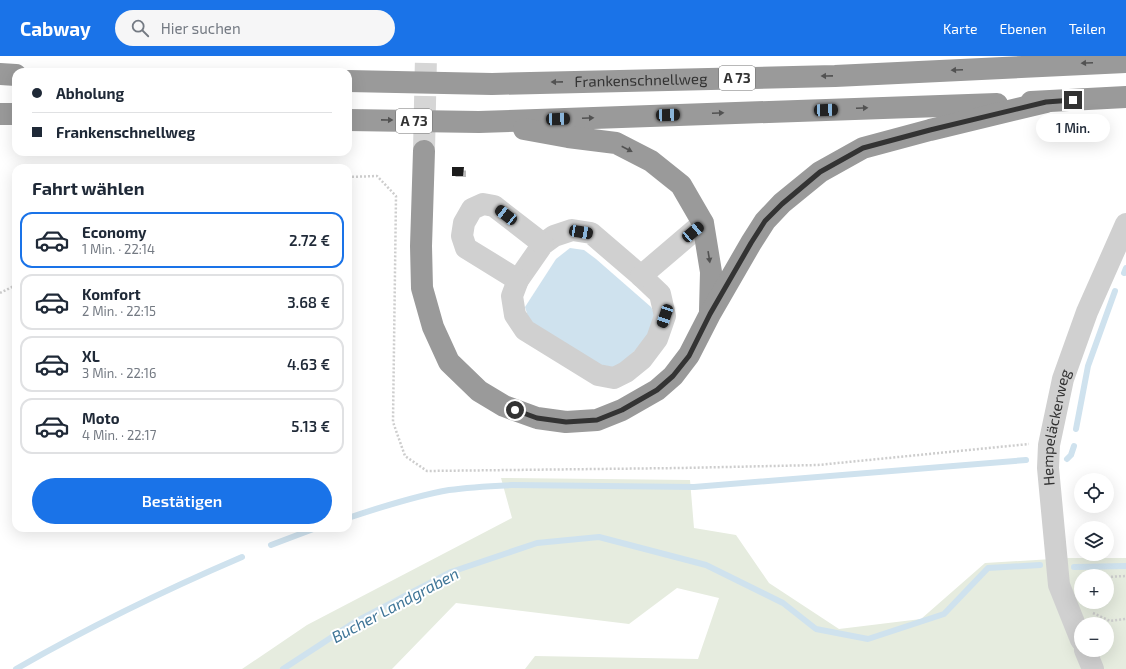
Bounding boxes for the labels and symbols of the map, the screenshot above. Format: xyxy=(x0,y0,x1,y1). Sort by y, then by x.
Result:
one-way arrow xyxy=(1081,60,1093,67)
road number: A 73 xyxy=(719,66,755,90)
one-way arrow xyxy=(950,67,963,73)
street label: Frankenschnellweg xyxy=(574,69,708,90)
one-way arrow xyxy=(820,73,833,79)
one-way arrow xyxy=(550,79,563,85)
route end xyxy=(1064,91,1082,109)
car xyxy=(814,104,838,116)
one-way arrow xyxy=(856,105,868,112)
road number: A 73 xyxy=(396,109,432,133)
car xyxy=(656,109,680,121)
one-way arrow xyxy=(712,110,724,117)
car xyxy=(546,113,570,125)
callout: 1 Min. xyxy=(1036,114,1110,142)
one-way arrow xyxy=(582,115,595,121)
one-way arrow xyxy=(381,117,394,123)
one-way arrow xyxy=(621,146,633,152)
car xyxy=(493,203,519,227)
car xyxy=(680,220,706,244)
car xyxy=(568,224,594,240)
one-way arrow xyxy=(706,251,712,264)
car xyxy=(655,303,675,329)
street label: Hempeläckerweg xyxy=(1038,366,1074,487)
route start xyxy=(506,401,524,419)
water label: Bucher Landgraben xyxy=(328,563,462,646)

